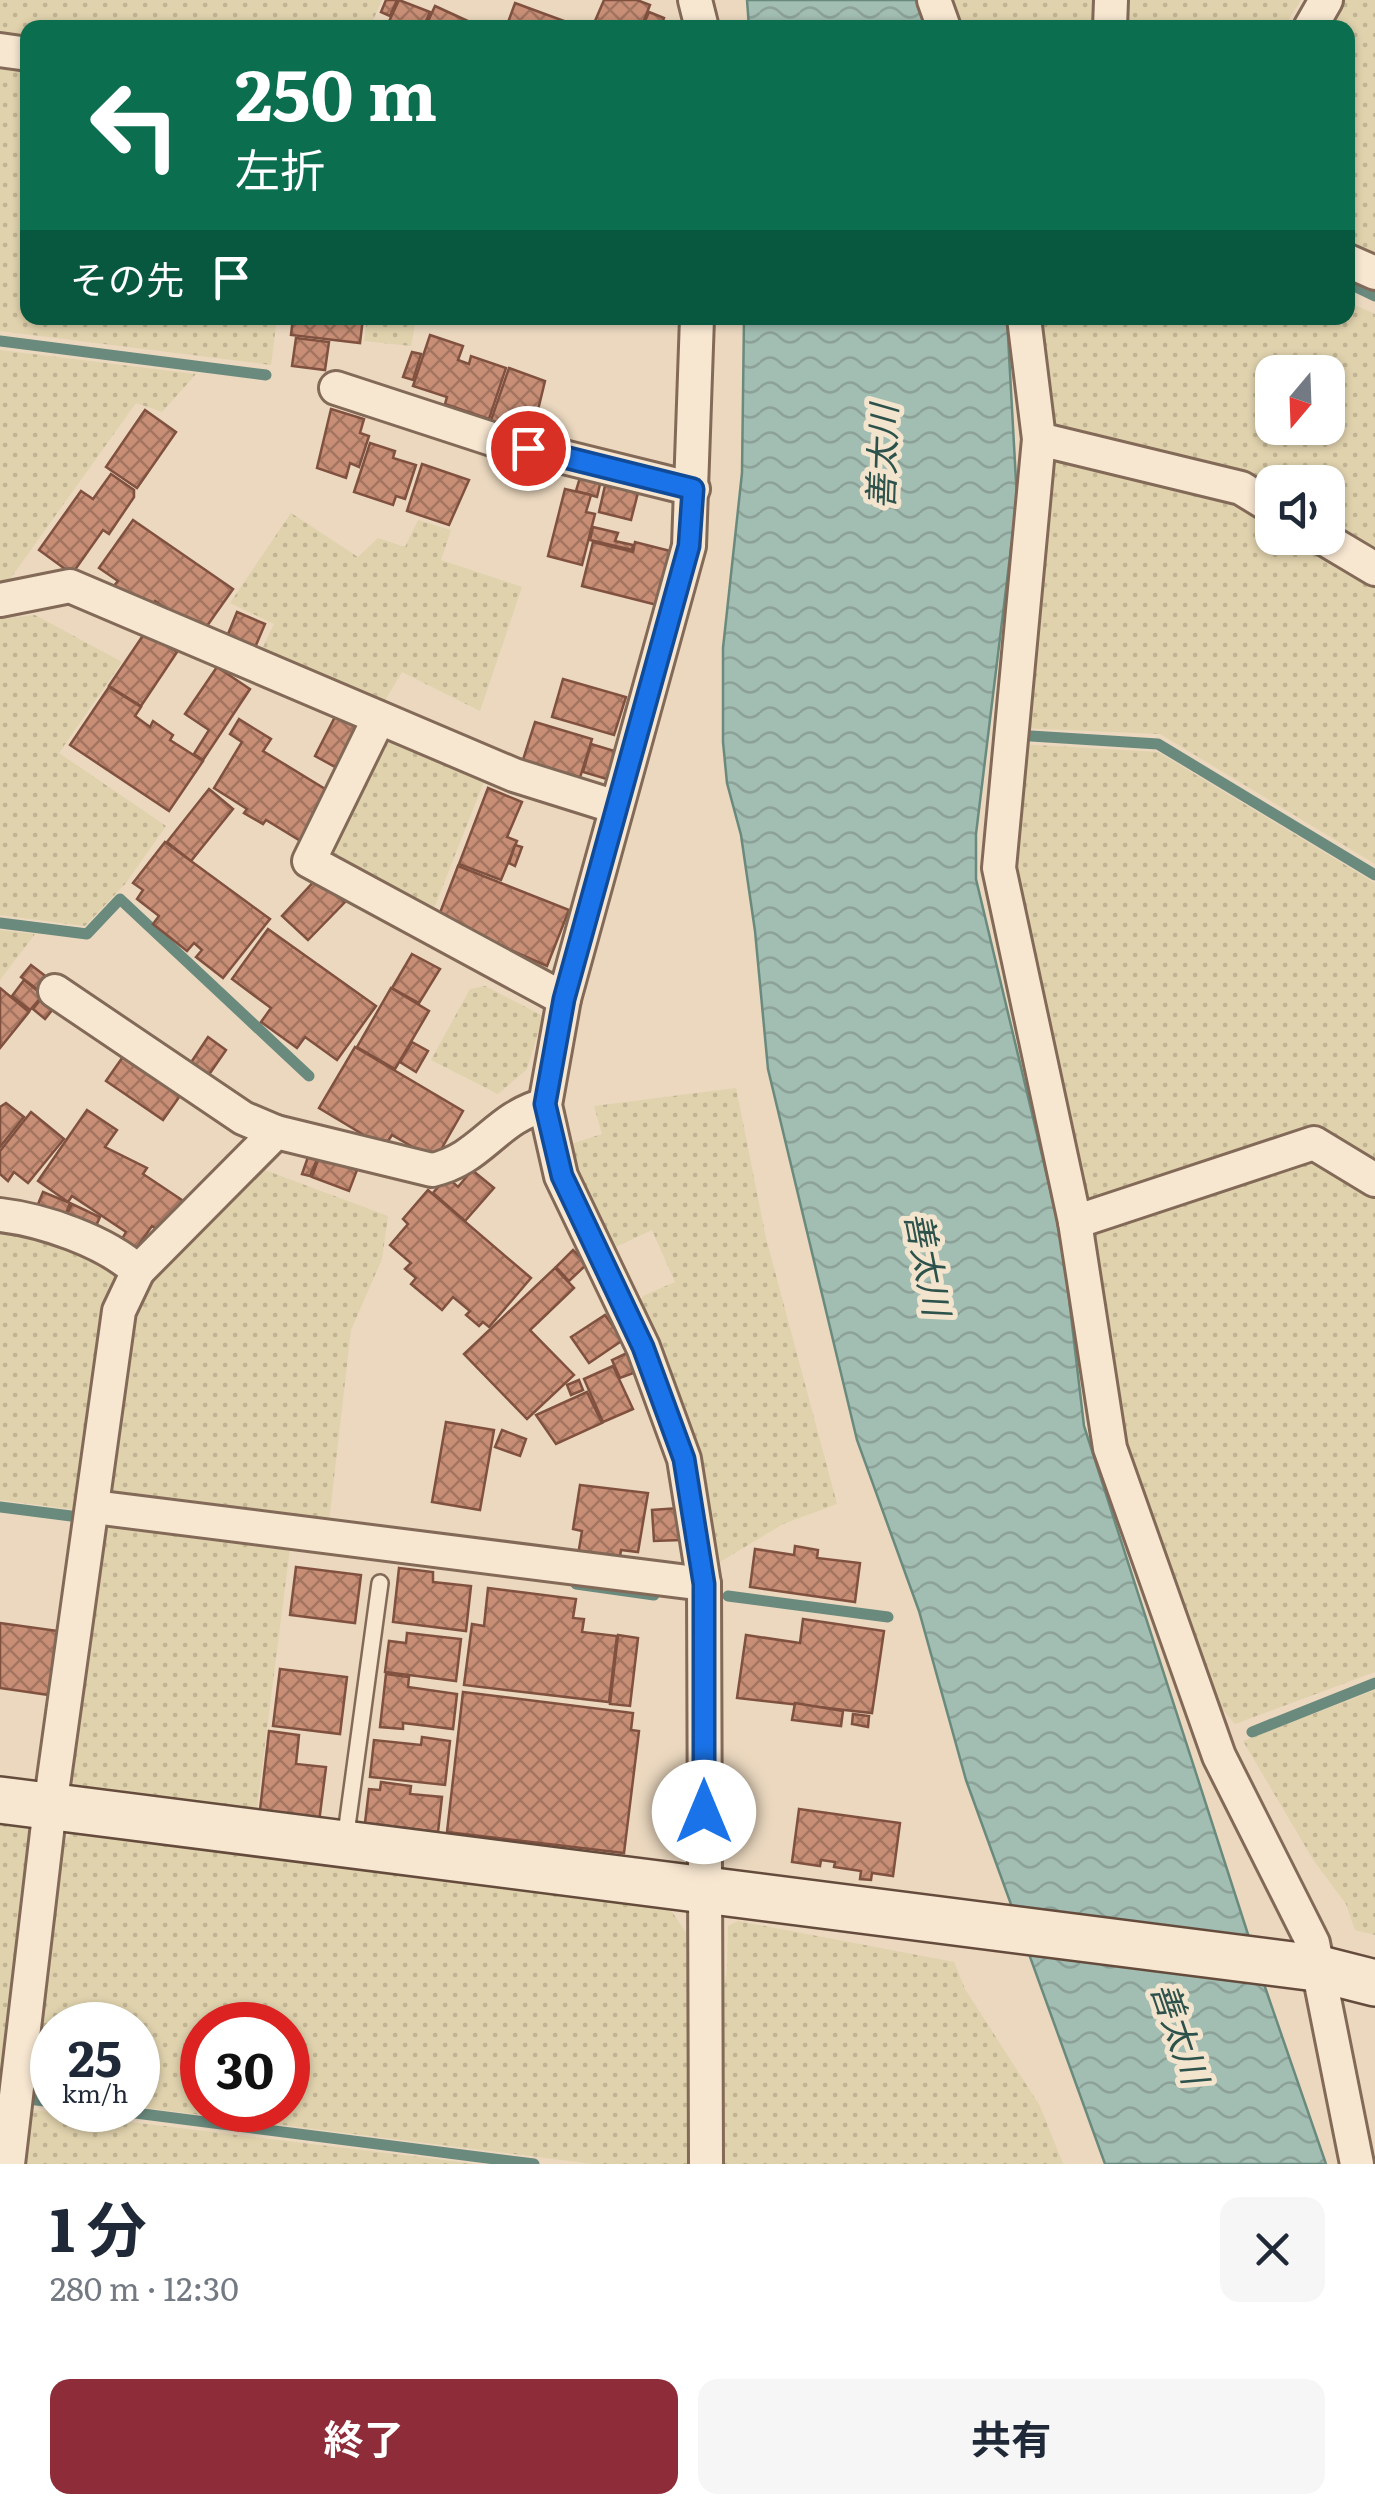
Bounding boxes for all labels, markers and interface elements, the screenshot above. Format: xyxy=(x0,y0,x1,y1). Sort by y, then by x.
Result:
text: 250 m xyxy=(235,39,437,143)
icon: left xyxy=(70,60,200,190)
text: 左折 xyxy=(235,134,325,201)
text: その先 xyxy=(70,249,184,306)
icon: arrive xyxy=(204,250,259,305)
north arrow xyxy=(1255,355,1345,445)
map controls xyxy=(1255,355,1345,555)
water label: 善太川 xyxy=(852,400,908,510)
pin xyxy=(486,406,571,491)
icon: arrive xyxy=(501,421,556,476)
button: sound xyxy=(1255,465,1345,555)
water label: 善太川 xyxy=(894,1206,966,1323)
position arrow xyxy=(652,1760,756,1864)
water label: 善太川 xyxy=(1140,1974,1225,2094)
speed limit sign: 30 xyxy=(180,2002,310,2132)
text: 25 xyxy=(68,2018,122,2092)
text: km/h xyxy=(62,2074,128,2111)
text: 1 分 xyxy=(50,2181,147,2270)
button: close xyxy=(1220,2197,1325,2302)
text: 280 m · 12:30 xyxy=(50,2263,239,2311)
button: 終了 xyxy=(50,2379,678,2494)
button: 共有 xyxy=(698,2379,1325,2494)

